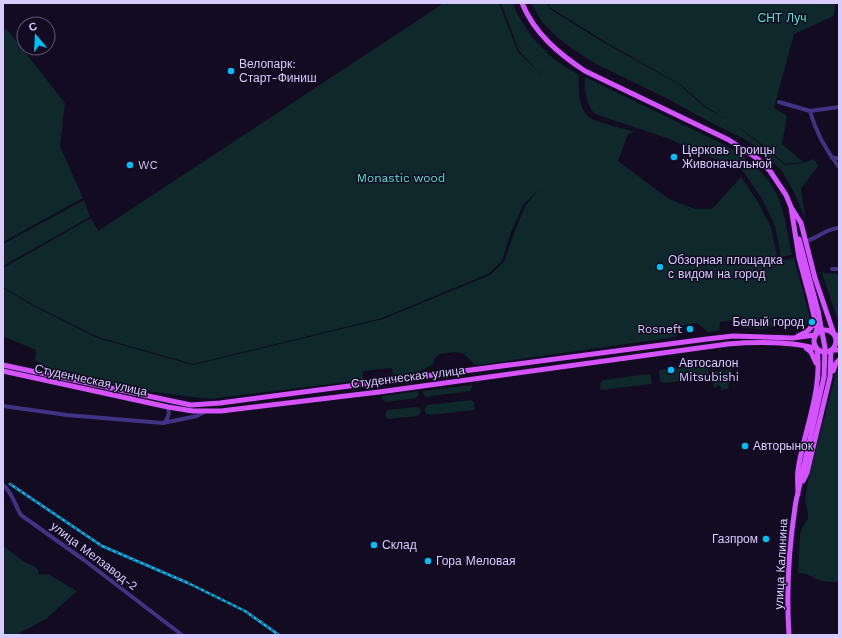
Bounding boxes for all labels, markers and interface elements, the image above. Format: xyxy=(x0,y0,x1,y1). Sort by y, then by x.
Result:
park label: СНТ Луч xyxy=(757,11,807,25)
north arrow xyxy=(16,16,56,56)
text: С xyxy=(27,20,39,34)
place label: Велопарк: Старт-Финиш xyxy=(239,57,317,85)
marker: Велопарк: Старт-Финиш xyxy=(226,66,236,76)
place label: Церковь Троицы Живоначальной xyxy=(682,143,775,171)
marker: Церковь Троицы Живоначальной xyxy=(669,152,679,162)
place label: WC xyxy=(138,158,158,172)
marker: WC xyxy=(125,160,135,170)
park label: Monastic wood xyxy=(357,171,445,185)
place label: Обзорная площадка с видом на город xyxy=(668,253,783,281)
marker: Обзорная площадка с видом на город xyxy=(655,262,665,272)
place label: Белый город xyxy=(733,315,804,329)
marker: Белый город xyxy=(807,317,817,327)
place label: Rosneft xyxy=(637,322,682,336)
marker: Rosneft xyxy=(685,324,695,334)
place label: Автосалон Mitsubishi xyxy=(679,356,739,384)
street label: Студенческая улица xyxy=(33,361,149,399)
street label: Студенческая улица xyxy=(350,363,466,391)
marker: Автосалон Mitsubishi xyxy=(666,365,676,375)
place label: Авторынок xyxy=(753,439,814,453)
marker: Авторынок xyxy=(740,441,750,451)
street label: улица Калинина xyxy=(772,518,790,610)
street label: улица Мелзавод-2 xyxy=(48,519,140,593)
place label: Газпром xyxy=(712,532,758,546)
marker: Газпром xyxy=(761,534,771,544)
place label: Склад xyxy=(382,538,417,552)
marker: Склад xyxy=(369,540,379,550)
place label: Гора Меловая xyxy=(436,554,515,568)
marker: Гора Меловая xyxy=(423,556,433,566)

